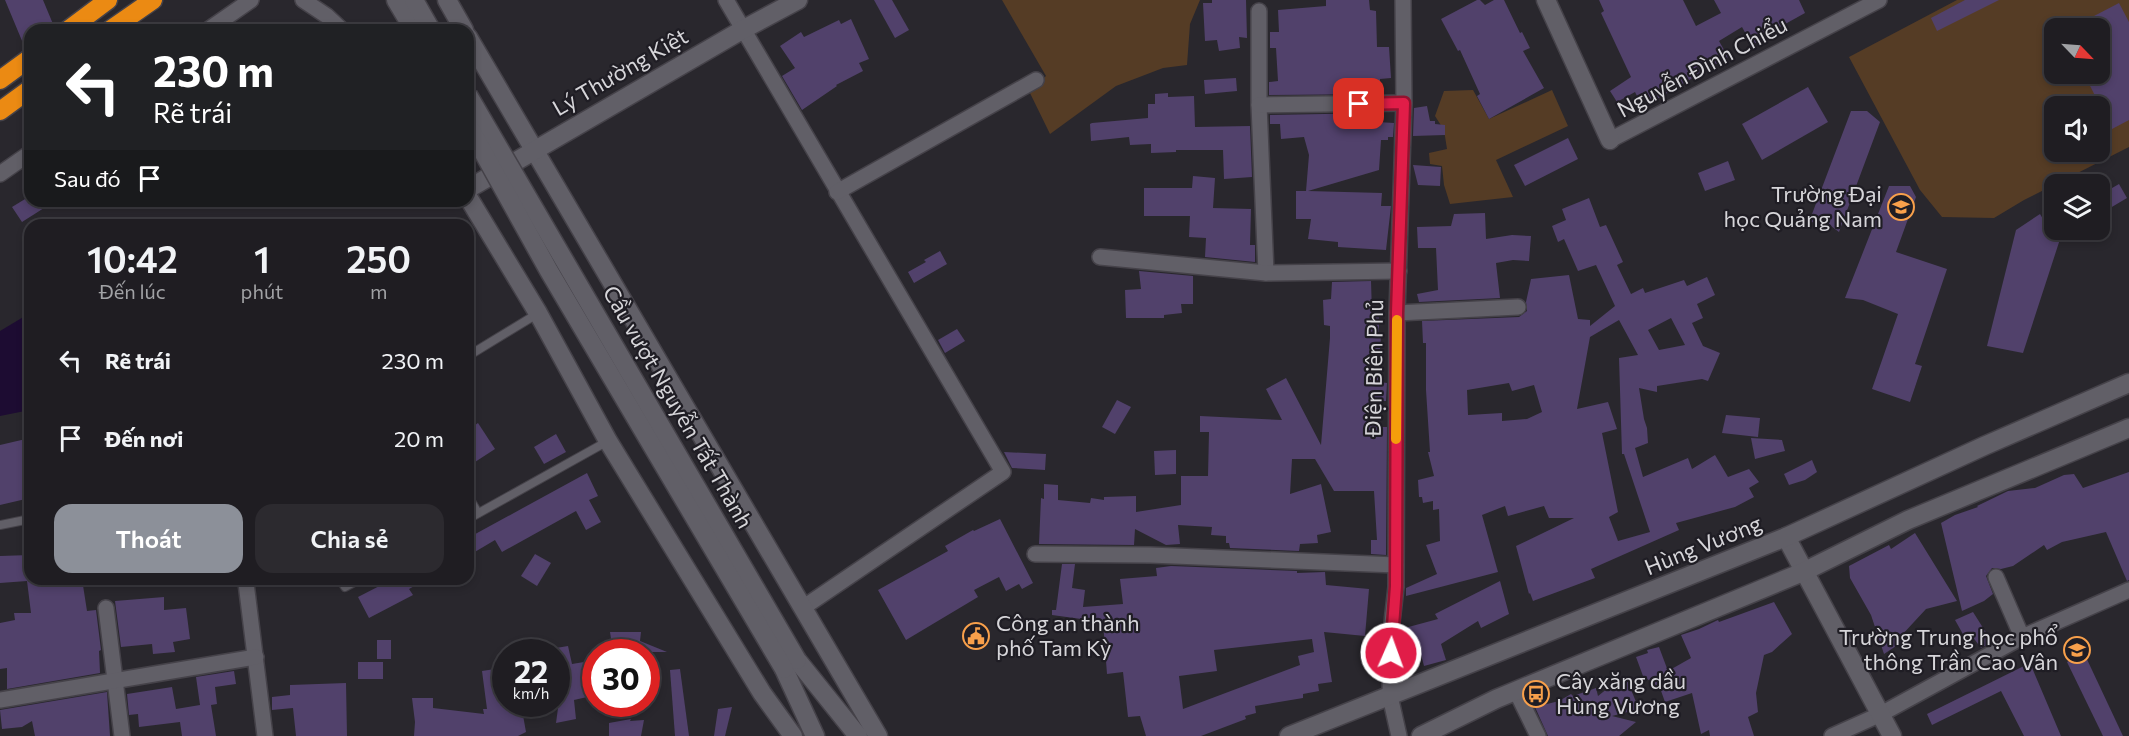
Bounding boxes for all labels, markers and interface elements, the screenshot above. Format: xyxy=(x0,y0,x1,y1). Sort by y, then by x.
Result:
street label: Nguyễn Đình Chiểu xyxy=(1612,10,1791,123)
north arrow xyxy=(2044,18,2110,84)
map controls xyxy=(2044,18,2110,240)
street label: Lý Thường Kiệt xyxy=(547,22,692,121)
text: 230 m xyxy=(153,44,274,96)
icon: left xyxy=(54,48,132,126)
pin xyxy=(1333,78,1384,129)
icon: arrive xyxy=(1342,87,1375,120)
text: Rẽ trái xyxy=(153,96,232,129)
button: sound xyxy=(2044,96,2110,162)
icon: arrive xyxy=(133,162,166,195)
text: Sau đó xyxy=(54,165,121,192)
button: layers xyxy=(2044,174,2110,240)
place label: Trường Đại học Quảng Nam xyxy=(1723,180,1882,232)
school or university icon: Trường Đại học Quảng Nam xyxy=(1886,192,1916,222)
text: 10:42 xyxy=(87,236,178,280)
text: 1 xyxy=(254,236,270,280)
text: 250 xyxy=(346,236,411,280)
text: Đến lúc xyxy=(99,279,166,303)
text: phút xyxy=(241,279,283,303)
text: m xyxy=(370,279,387,303)
street label: Cầu vượt Nguyễn Tất Thành xyxy=(598,281,759,533)
street label: Điện Biên Phủ xyxy=(1359,299,1388,438)
icon: left xyxy=(54,344,87,377)
text: Rẽ trái xyxy=(105,347,171,374)
text: 230 m xyxy=(381,347,444,374)
icon: arrive xyxy=(54,422,87,455)
text: Đến nơi xyxy=(105,425,183,452)
text: 20 m xyxy=(394,425,444,452)
button: Thoát xyxy=(54,504,243,573)
button: Chia sẻ xyxy=(255,504,444,573)
street label: Hùng Vương xyxy=(1640,509,1765,580)
place label: Công an thành phố Tam Kỳ xyxy=(996,609,1140,661)
public building icon: Công an thành phố Tam Kỳ xyxy=(961,621,991,651)
position arrow xyxy=(1359,621,1423,685)
place label: Trường Trung học phổ thông Trần Cao Vân xyxy=(1839,623,2058,675)
school or university icon: Trường Trung học phổ thông Trần Cao Vân xyxy=(2062,635,2092,665)
speed limit sign: 30 xyxy=(582,639,660,717)
text: 22 xyxy=(514,652,548,689)
place label: Cây xăng dầu Hùng Vương xyxy=(1556,667,1686,719)
bus stop icon: Cây xăng dầu Hùng Vương xyxy=(1521,679,1551,709)
text: km/h xyxy=(513,684,549,702)

